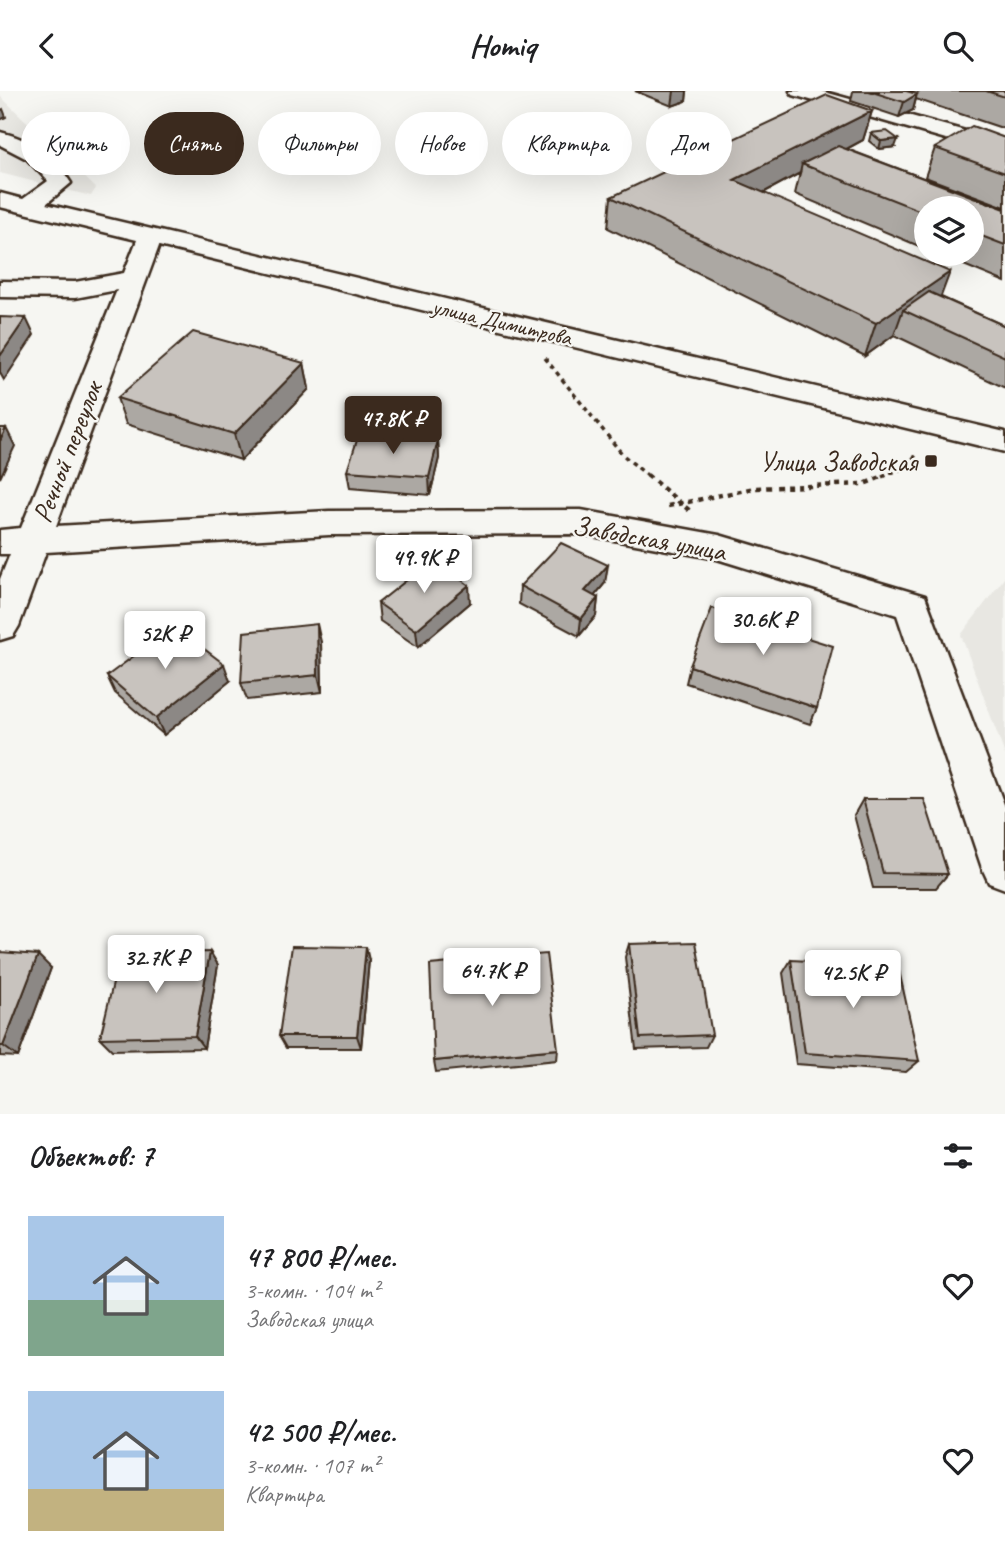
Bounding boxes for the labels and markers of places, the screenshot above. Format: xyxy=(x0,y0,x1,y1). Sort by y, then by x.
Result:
pin: 47.8K ₽ xyxy=(328,397,458,456)
place label: Улица Заводская xyxy=(759,444,919,479)
marker: Улица Заводская xyxy=(923,453,939,469)
pin: 49.9K ₽ xyxy=(359,535,489,595)
pin: 30.6K ₽ xyxy=(698,597,828,657)
pin: 52K ₽ xyxy=(116,611,214,671)
pin: 32.7K ₽ xyxy=(91,935,221,995)
pin: 64.7K ₽ xyxy=(427,949,557,1008)
pin: 42.5K ₽ xyxy=(788,951,918,1010)

